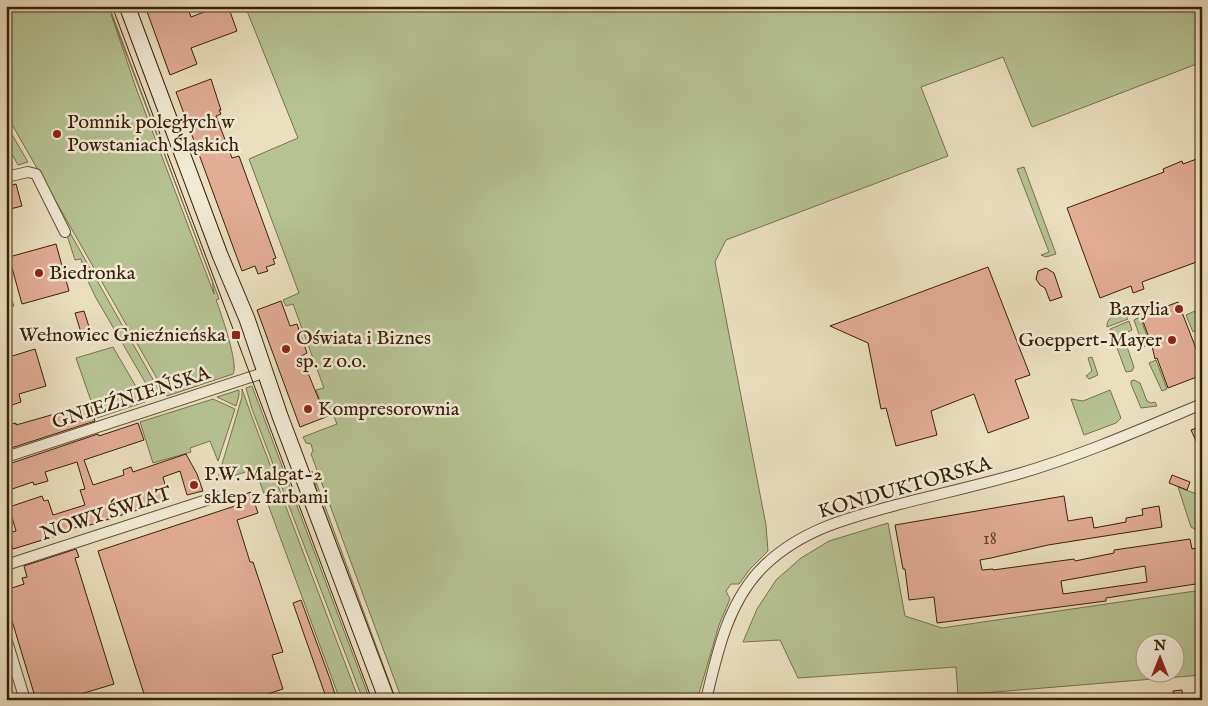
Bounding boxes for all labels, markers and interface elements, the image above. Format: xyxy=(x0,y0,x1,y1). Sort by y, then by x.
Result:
place label: Pomnik poległych w Powstaniach Śląskich xyxy=(67,110,240,158)
marker: Pomnik poległych w Powstaniach Śląskich xyxy=(51,128,63,140)
place label: Biedronka xyxy=(49,261,136,286)
marker: Biedronka xyxy=(33,267,45,279)
place label: Bazylia xyxy=(1109,297,1169,322)
marker: Bazylia xyxy=(1173,303,1185,315)
place label: Wełnowiec Gnieźnieńska xyxy=(19,323,226,348)
place label: Oświata i Biznes sp. z o.o. xyxy=(296,326,431,374)
place label: Goeppert-Mayer xyxy=(1018,328,1163,353)
marker: Wełnowiec Gnieźnieńska xyxy=(230,329,242,341)
marker: Goeppert-Mayer xyxy=(1166,334,1178,346)
marker: Oświata i Biznes sp. z o.o. xyxy=(280,343,292,355)
street label: GNIEŹNIEŃSKA xyxy=(49,361,214,435)
place label: Kompresorownia xyxy=(318,397,460,422)
marker: Kompresorownia xyxy=(302,403,314,415)
street label: KONDUKTORSKA xyxy=(815,451,995,525)
place label: P.W. Malgat-2 sklep z farbami xyxy=(204,462,329,510)
marker: P.W. Malgat-2 sklep z farbami xyxy=(188,479,200,491)
street label: NOWY ŚWIAT xyxy=(37,481,175,547)
house number: 18 xyxy=(983,528,997,551)
north arrow xyxy=(1136,634,1186,684)
text: N xyxy=(1153,637,1166,655)

